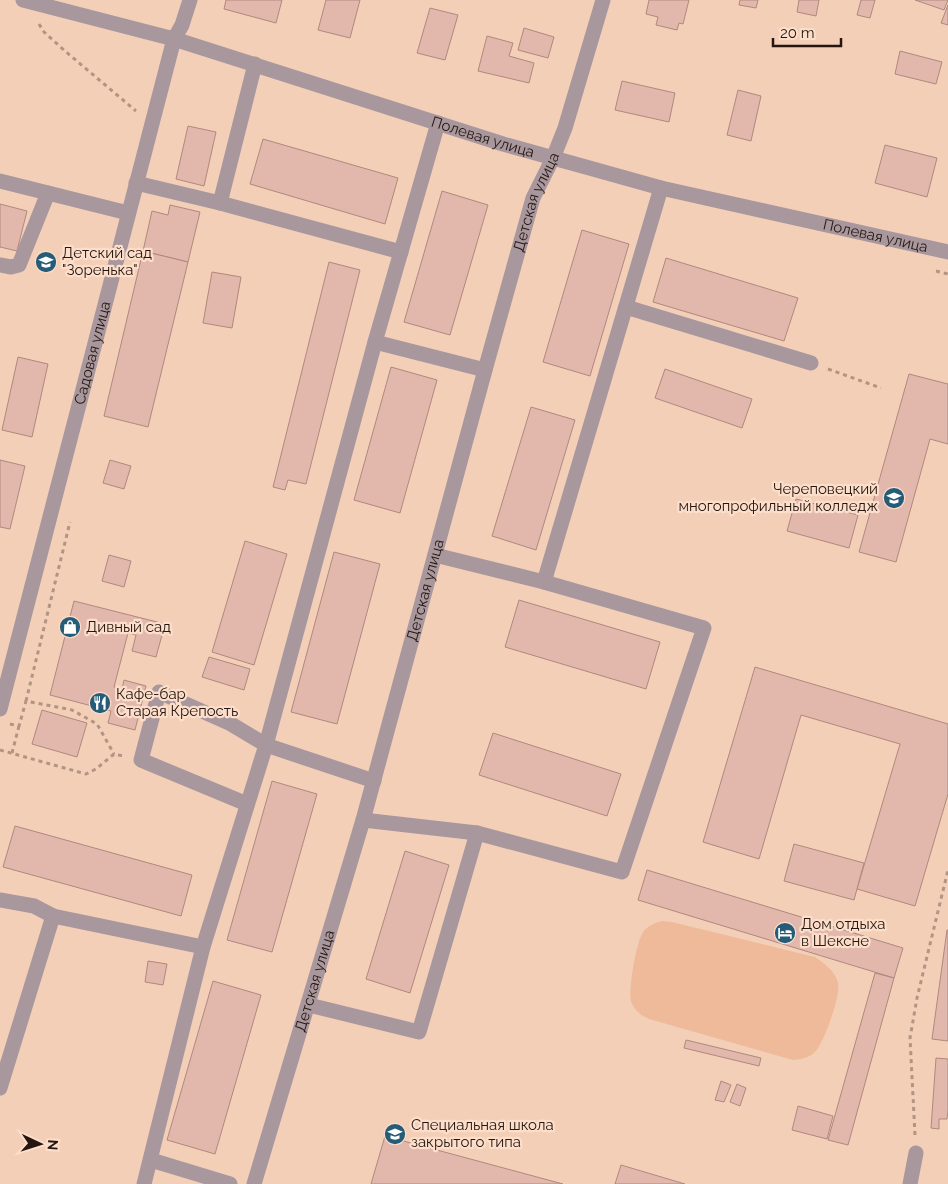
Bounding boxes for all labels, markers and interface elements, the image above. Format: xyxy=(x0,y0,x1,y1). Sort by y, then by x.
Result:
scale bar xyxy=(773,15,840,47)
text: 20 m xyxy=(780,24,815,42)
street label: Полевая улица xyxy=(429,113,536,161)
street label: Детская улица xyxy=(509,150,563,254)
street label: Полевая улица xyxy=(821,215,930,256)
place label: Детский сад "Зоренька" xyxy=(62,244,152,279)
school or university icon: Детский сад "Зоренька" xyxy=(34,250,58,274)
street label: Садовая улица xyxy=(70,299,115,406)
place label: Череповецкий многопрофильный колледж xyxy=(678,480,878,515)
school or university icon: Череповецкий многопрофильный колледж xyxy=(882,486,906,510)
street label: Детская улица xyxy=(403,537,448,643)
shop icon: Дивный сад xyxy=(58,615,82,639)
place label: Дивный сад xyxy=(86,618,171,636)
place label: Кафе-бар Старая Крепость xyxy=(116,685,238,720)
restaurant icon: Кафе-бар Старая Крепость xyxy=(88,691,112,715)
place label: Дом отдыха в Шекснe xyxy=(801,915,885,950)
hotel icon: Дом отдыха в Шекснe xyxy=(773,921,797,945)
street label: Детская улица xyxy=(291,928,339,1034)
place label: Специальная школа закрытого типа xyxy=(411,1116,554,1151)
north arrow xyxy=(15,1119,65,1169)
school or university icon: Специальная школа закрытого типа xyxy=(383,1122,407,1146)
text: N xyxy=(45,1139,61,1151)

